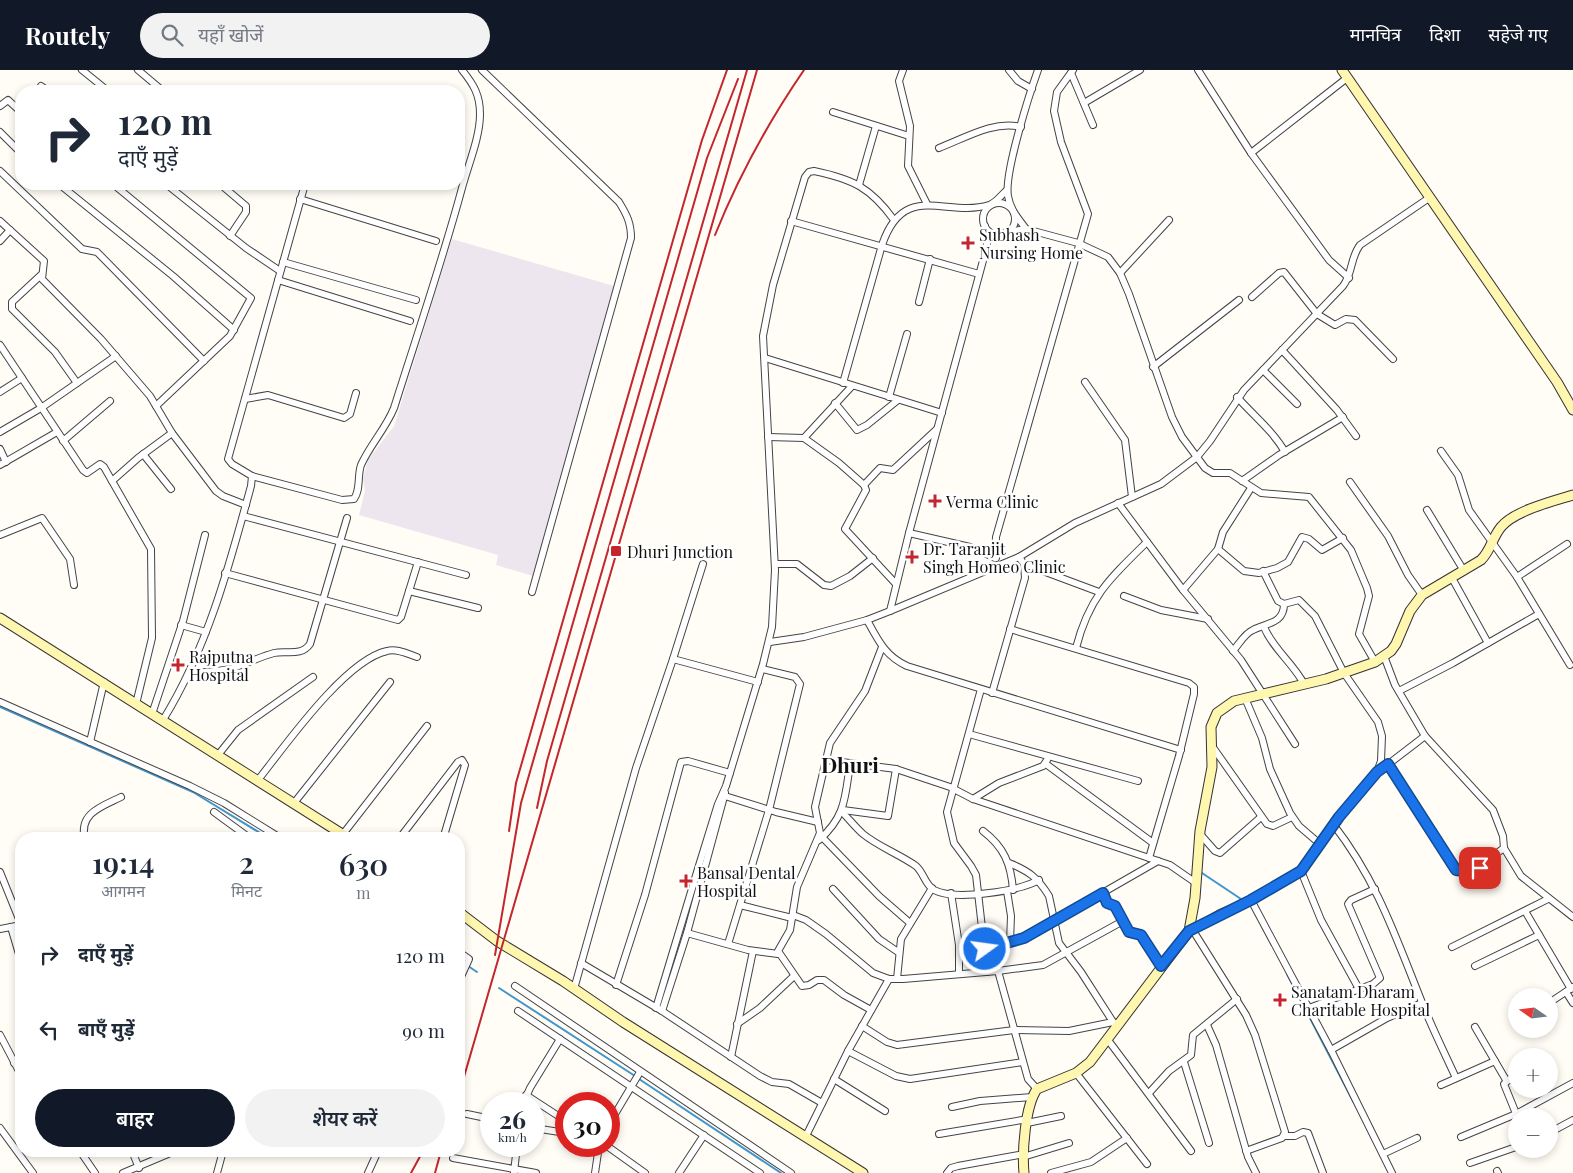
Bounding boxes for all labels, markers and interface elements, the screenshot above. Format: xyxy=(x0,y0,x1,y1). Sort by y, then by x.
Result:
search box xyxy=(140,13,490,58)
text: Routely xyxy=(25,19,110,51)
icon: search xyxy=(158,21,186,49)
text: यहाँ खोजें xyxy=(198,21,263,47)
text: मानचित्र xyxy=(1350,22,1401,46)
text: दिशा xyxy=(1429,22,1460,46)
text: सहेजे गए xyxy=(1488,22,1548,46)
text: 120 m xyxy=(118,97,212,144)
icon: right xyxy=(35,105,100,170)
text: दाएँ मुड़ें xyxy=(118,142,178,172)
place label: Subhash Nursing Home xyxy=(979,224,1083,263)
marker: Subhash Nursing Home xyxy=(961,236,975,250)
place label: Verma Clinic xyxy=(945,491,1039,512)
marker: Verma Clinic xyxy=(928,494,942,508)
place label: Dr. Taranjit Singh Homeo Clinic xyxy=(923,538,1066,577)
place label: Dhuri Junction xyxy=(627,541,734,562)
marker: Dhuri Junction xyxy=(609,544,623,558)
marker: Dr. Taranjit Singh Homeo Clinic xyxy=(905,550,919,564)
place label: Rajputna Hospital xyxy=(189,646,253,685)
marker: Rajputna Hospital xyxy=(171,658,185,672)
district label: Dhuri xyxy=(821,750,879,778)
text: 19:14 xyxy=(92,842,155,882)
text: 2 xyxy=(239,842,254,882)
text: 630 xyxy=(339,844,388,884)
pin xyxy=(1459,847,1501,889)
icon: arrive xyxy=(1466,854,1494,882)
place label: Bansal Dental Hospital xyxy=(697,862,796,901)
marker: Bansal Dental Hospital xyxy=(679,874,693,888)
text: आगमन xyxy=(101,880,145,901)
text: मिनट xyxy=(231,880,262,901)
text: m xyxy=(356,882,371,903)
position arrow xyxy=(958,922,1010,974)
text: दाएँ मुड़ें xyxy=(78,940,133,966)
icon: right xyxy=(35,941,63,969)
text: 120 m xyxy=(396,942,445,968)
place label: Sanatam Dharam Charitable Hospital xyxy=(1291,981,1431,1020)
north arrow xyxy=(1508,988,1558,1038)
map controls xyxy=(1508,988,1558,1158)
marker: Sanatam Dharam Charitable Hospital xyxy=(1273,993,1287,1007)
text: बाएँ मुड़ें xyxy=(78,1015,135,1041)
icon: left xyxy=(35,1016,63,1044)
text: 90 m xyxy=(402,1017,445,1043)
button: + xyxy=(1508,1048,1558,1098)
button: बाहर xyxy=(35,1089,235,1147)
button: शेयर करें xyxy=(245,1089,445,1147)
speed limit sign: 30 xyxy=(555,1092,620,1157)
text: 26 xyxy=(499,1102,526,1135)
button: − xyxy=(1508,1108,1558,1158)
text: km/h xyxy=(498,1129,527,1145)

